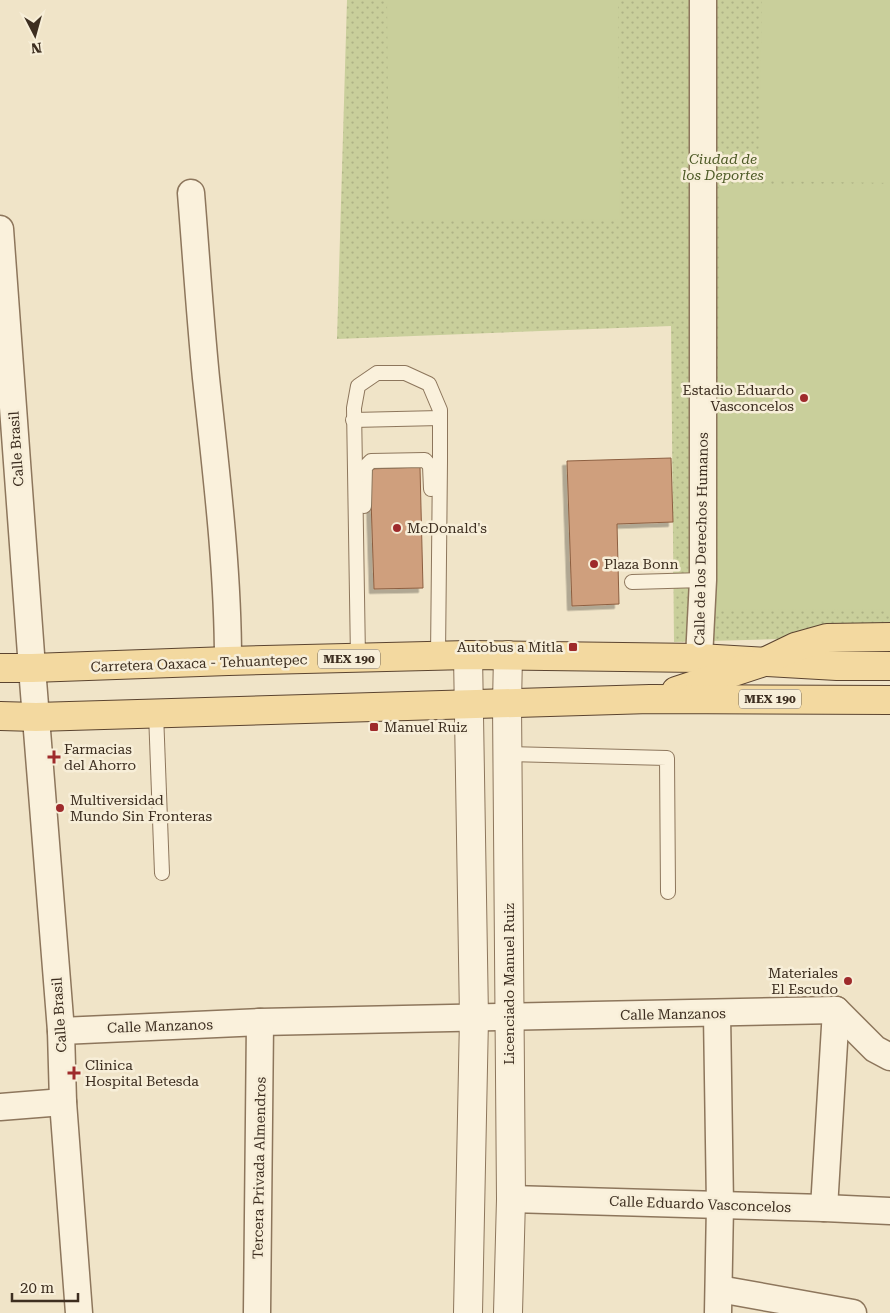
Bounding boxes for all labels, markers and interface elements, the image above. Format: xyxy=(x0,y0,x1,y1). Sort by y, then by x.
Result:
north arrow xyxy=(10,10,60,60)
text: N xyxy=(30,39,43,56)
park label: Ciudad de los Deportes xyxy=(682,151,764,183)
place label: Estadio Eduardo Vasconcelos xyxy=(683,382,794,414)
marker: Estadio Eduardo Vasconcelos xyxy=(798,392,810,404)
street label: Calle Brasil xyxy=(5,410,27,487)
street label: Calle de los Derechos Humanos xyxy=(691,432,711,646)
place label: McDonald's xyxy=(407,520,487,536)
marker: McDonald's xyxy=(391,522,403,534)
place label: Plaza Bonn xyxy=(604,556,679,572)
marker: Plaza Bonn xyxy=(588,558,600,570)
place label: Autobus a Mitla xyxy=(457,639,563,655)
marker: Autobus a Mitla xyxy=(567,641,579,653)
road number: MEX 190 xyxy=(318,650,380,669)
street label: Carretera Oaxaca - Tehuantepec xyxy=(90,651,308,675)
road number: MEX 190 xyxy=(739,690,801,709)
place label: Manuel Ruiz xyxy=(384,719,467,735)
marker: Manuel Ruiz xyxy=(368,721,380,733)
place label: Farmacias del Ahorro xyxy=(64,741,136,773)
marker: Farmacias del Ahorro xyxy=(48,751,60,763)
place label: Multiversidad Mundo Sin Fronteras xyxy=(70,792,212,824)
marker: Multiversidad Mundo Sin Fronteras xyxy=(54,802,66,814)
street label: Licenciado Manuel Ruiz xyxy=(501,903,517,1065)
place label: Materiales El Escudo xyxy=(768,965,838,997)
marker: Materiales El Escudo xyxy=(842,975,854,987)
street label: Calle Brasil xyxy=(48,976,70,1053)
street label: Calle Manzanos xyxy=(620,1005,726,1023)
street label: Calle Manzanos xyxy=(107,1016,213,1036)
place label: Clinica Hospital Betesda xyxy=(85,1057,199,1089)
marker: Clinica Hospital Betesda xyxy=(67,1066,81,1080)
street label: Tercera Privada Almendros xyxy=(249,1076,269,1259)
street label: Calle Eduardo Vasconcelos xyxy=(609,1193,792,1215)
scale bar xyxy=(12,1270,79,1302)
text: 20 m xyxy=(20,1279,55,1297)

